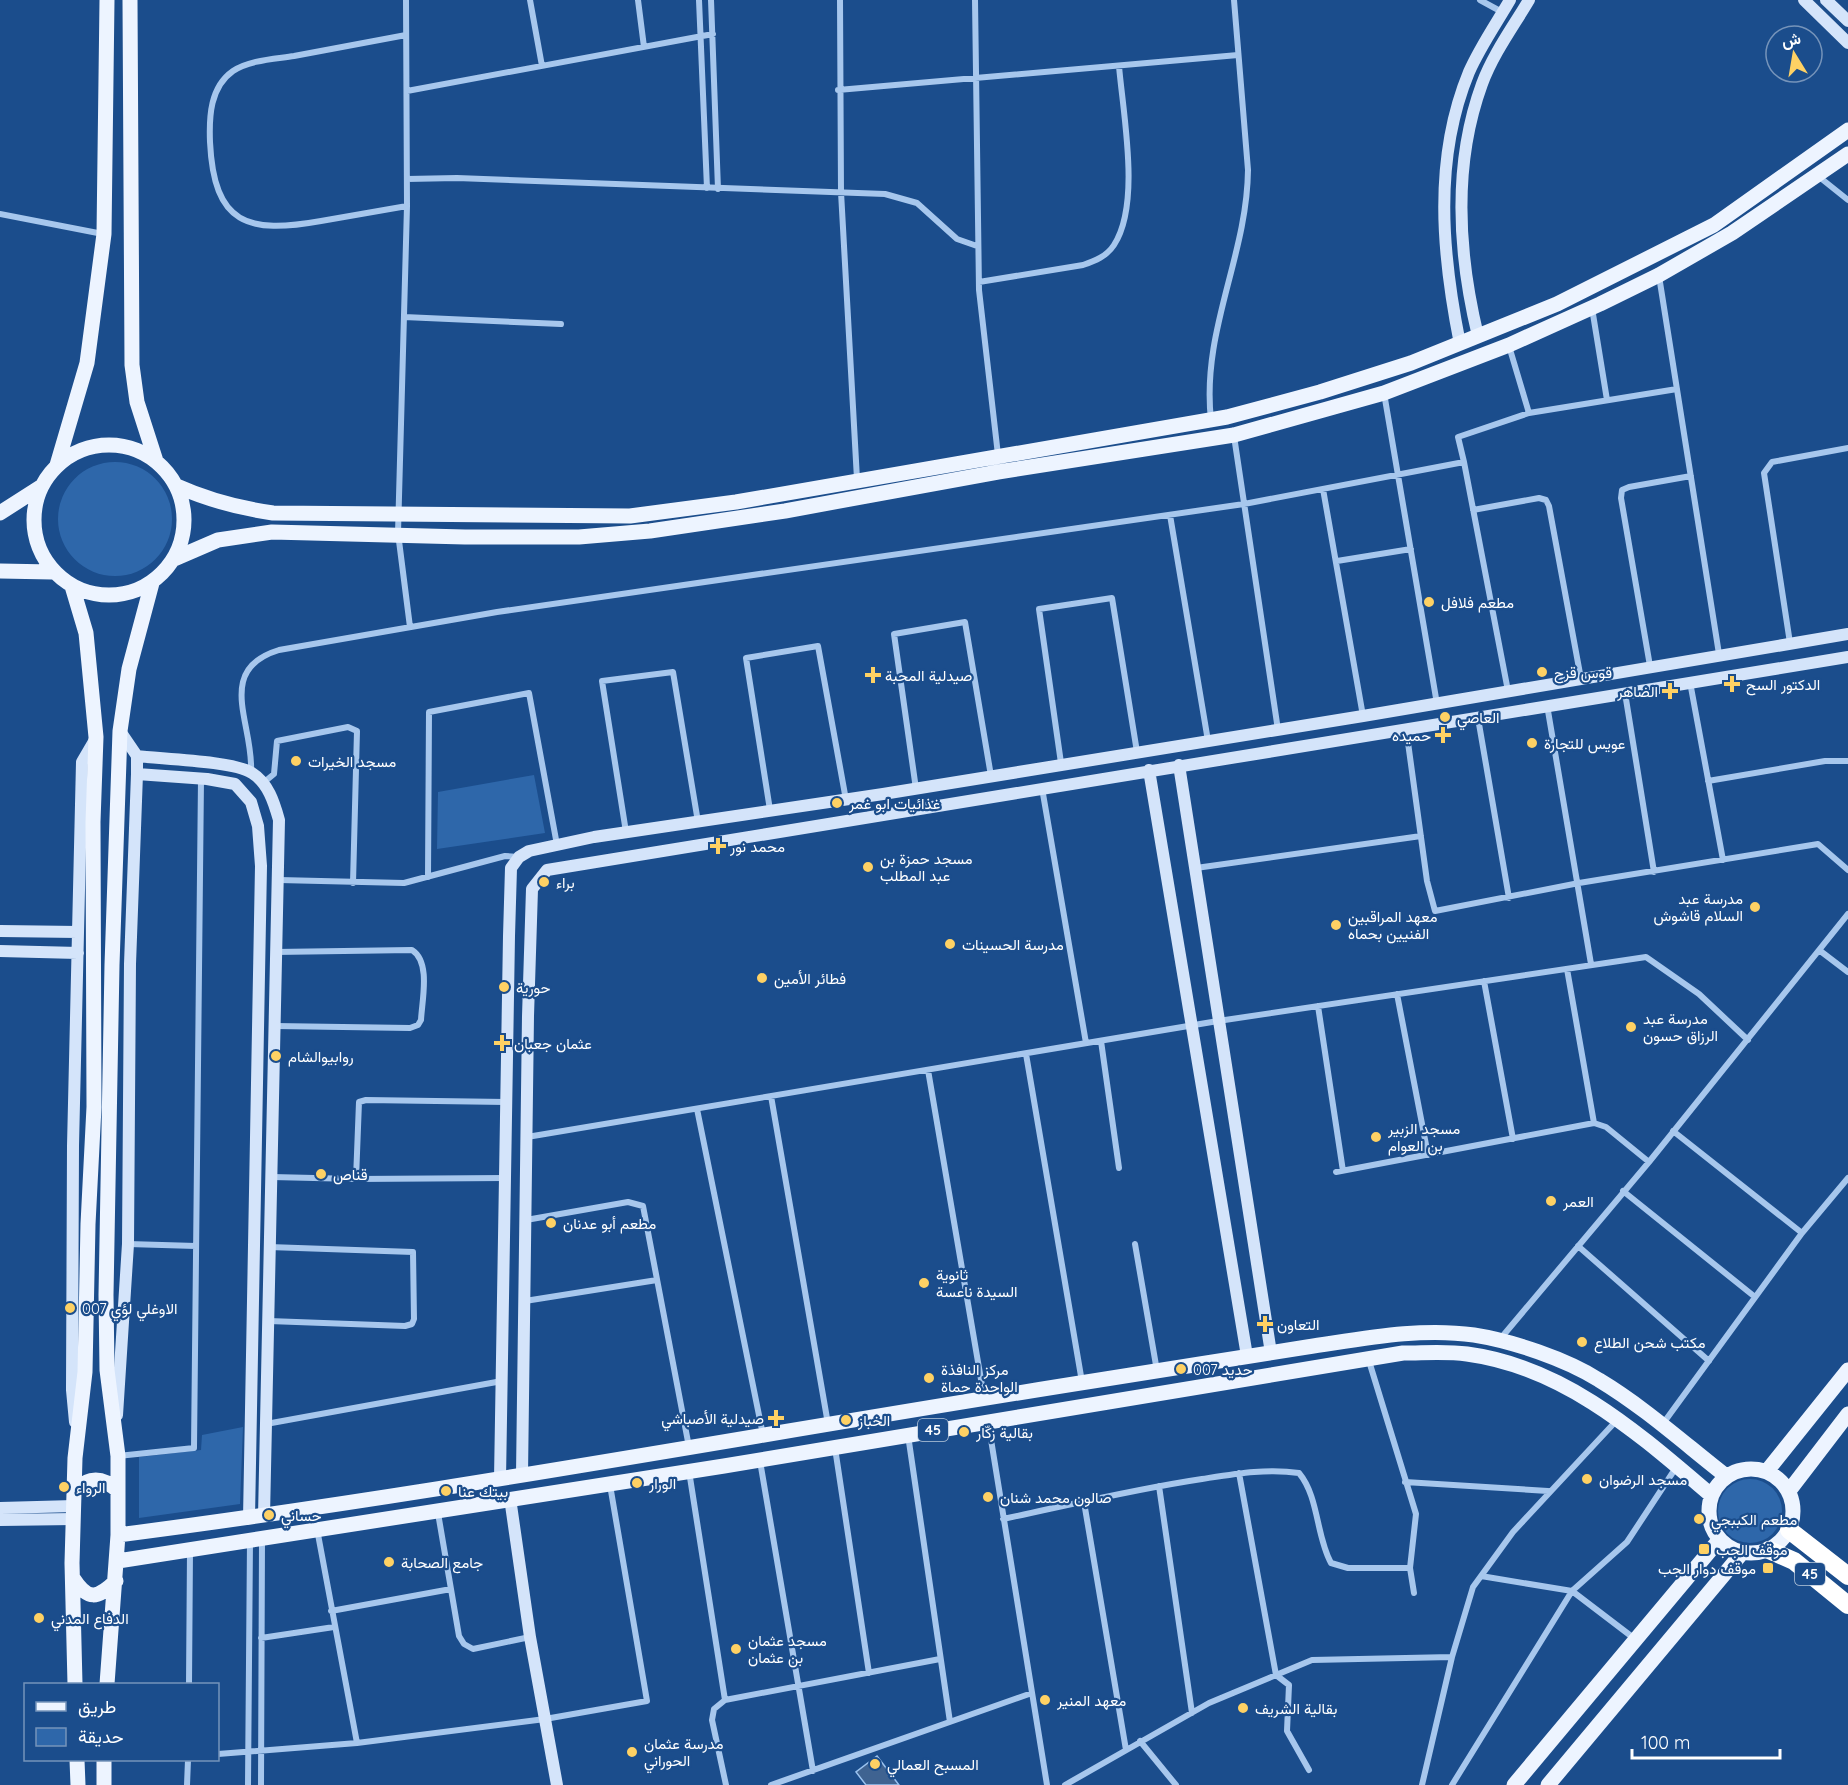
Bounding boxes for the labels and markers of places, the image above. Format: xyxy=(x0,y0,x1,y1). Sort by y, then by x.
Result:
place label: مطعم فلافل xyxy=(1441,593,1514,613)
marker: مطعم فلافل xyxy=(1422,595,1436,609)
place label: قوس قزح xyxy=(1554,663,1612,684)
marker: قوس قزح xyxy=(1535,665,1549,679)
place label: صيدلية المحبة xyxy=(885,666,972,685)
marker: صيدلية المحبة xyxy=(866,668,880,682)
marker: الدكتور السح xyxy=(1723,675,1741,693)
place label: الدكتور السح xyxy=(1746,675,1820,696)
place label: الضاهر xyxy=(1616,682,1658,701)
marker: الضاهر xyxy=(1663,684,1677,698)
place label: العاصي xyxy=(1457,708,1500,731)
marker: العاصي xyxy=(1438,710,1452,724)
place label: حميده xyxy=(1392,726,1431,745)
marker: حميده xyxy=(1436,728,1450,742)
place label: عويس للتجارة xyxy=(1544,734,1626,754)
marker: عويس للتجارة xyxy=(1525,736,1539,750)
place label: مسجد الخيرات xyxy=(308,752,396,771)
marker: مسجد الخيرات xyxy=(289,754,303,768)
place label: غذائيات ابو غمر xyxy=(848,794,941,813)
marker: غذائيات ابو غمر xyxy=(830,796,844,810)
place label: محمد نور xyxy=(729,837,785,856)
marker: محمد نور xyxy=(711,839,725,853)
place label: مسجد حمزة بن عبد المطلب xyxy=(880,849,973,885)
marker: مسجد حمزة بن عبد المطلب xyxy=(861,860,875,874)
place label: براء xyxy=(556,873,575,892)
marker: براء xyxy=(537,875,551,889)
place label: مدرسة عبد السلام قاشوش xyxy=(1653,889,1743,926)
marker: مدرسة عبد السلام قاشوش xyxy=(1748,900,1762,914)
place label: معهد المراقبين الفنيين بحماه xyxy=(1348,907,1438,944)
marker: معهد المراقبين الفنيين بحماه xyxy=(1329,918,1343,932)
place label: مدرسة الحسينات xyxy=(962,935,1064,954)
marker: مدرسة الحسينات xyxy=(943,937,957,951)
place label: فطائر الأمين xyxy=(774,969,846,989)
marker: فطائر الأمين xyxy=(755,971,769,985)
place label: حورية xyxy=(516,978,550,997)
marker: حورية xyxy=(497,980,511,994)
place label: مدرسة عبد الرزاق حسون xyxy=(1643,1009,1718,1045)
marker: مدرسة عبد الرزاق حسون xyxy=(1624,1020,1638,1034)
place label: عثمان جعبان xyxy=(514,1034,592,1053)
marker: عثمان جعبان xyxy=(495,1036,509,1050)
place label: روابيوالشام xyxy=(288,1047,354,1067)
marker: روابيوالشام xyxy=(269,1049,283,1063)
place label: مسجد الزبير بن العوام xyxy=(1387,1119,1460,1156)
marker: مسجد الزبير بن العوام xyxy=(1369,1130,1383,1144)
place label: قناص xyxy=(333,1165,368,1185)
marker: قناص xyxy=(314,1167,328,1181)
place label: العمر xyxy=(1562,1192,1594,1211)
marker: العمر xyxy=(1544,1194,1558,1208)
place label: مطعم أبو عدنان xyxy=(563,1214,656,1234)
marker: مطعم أبو عدنان xyxy=(544,1216,558,1230)
place label: ثانوية السيدة ناعسة xyxy=(936,1265,1017,1301)
marker: ثانوية السيدة ناعسة xyxy=(917,1276,931,1290)
place label: الاوغلي لؤي 007 xyxy=(82,1299,178,1322)
marker: الاوغلي لؤي 007 xyxy=(63,1301,77,1315)
place label: التعاون xyxy=(1277,1315,1320,1334)
marker: التعاون xyxy=(1258,1317,1272,1331)
place label: مكتب شحن الطلاع xyxy=(1594,1333,1706,1354)
marker: مكتب شحن الطلاع xyxy=(1575,1335,1589,1349)
place label: مركز النافذة الواحدة حماة xyxy=(941,1360,1018,1396)
place label: حديد 007 xyxy=(1193,1360,1253,1379)
marker: حديد 007 xyxy=(1174,1362,1188,1376)
marker: مركز النافذة الواحدة حماة xyxy=(922,1371,936,1385)
place label: صيدلية الأصباشي xyxy=(661,1409,764,1432)
marker: صيدلية الأصباشي xyxy=(769,1411,783,1425)
place label: الخباز xyxy=(857,1411,890,1430)
marker: الخباز xyxy=(839,1413,853,1427)
place label: بقالية زكّار xyxy=(975,1423,1033,1442)
marker: بقالية زكّار xyxy=(957,1425,971,1439)
place label: مسجد الرضوان xyxy=(1599,1470,1687,1489)
marker: مسجد الرضوان xyxy=(1580,1472,1594,1486)
place label: الورار xyxy=(648,1474,676,1493)
marker: الورار xyxy=(630,1476,644,1490)
place label: الرواء xyxy=(76,1478,106,1497)
marker: الرواء xyxy=(57,1480,71,1494)
place label: بيتك عنا xyxy=(458,1482,508,1501)
marker: بيتك عنا xyxy=(439,1484,453,1498)
place label: صالون محمد شنان xyxy=(1000,1488,1112,1507)
marker: صالون محمد شنان xyxy=(981,1490,995,1504)
place label: حساني xyxy=(281,1506,322,1529)
marker: حساني xyxy=(262,1508,276,1522)
place label: مطعم الكببجي xyxy=(1711,1510,1797,1533)
marker: مطعم الكببجي xyxy=(1692,1512,1706,1526)
place label: موقف الجب xyxy=(1716,1540,1788,1559)
marker: موقف الجب xyxy=(1697,1542,1711,1556)
place label: جامع الصحابة xyxy=(401,1553,483,1574)
marker: جامع الصحابة xyxy=(382,1555,396,1569)
place label: موقف دوار الجب xyxy=(1658,1559,1756,1578)
marker: موقف دوار الجب xyxy=(1761,1561,1775,1575)
place label: الدفاع المدني xyxy=(51,1609,129,1632)
marker: الدفاع المدني xyxy=(32,1611,46,1625)
place label: مسجد عثمان بن عثمان xyxy=(748,1631,827,1668)
marker: مسجد عثمان بن عثمان xyxy=(729,1642,743,1656)
place label: معهد المنير xyxy=(1056,1691,1126,1710)
marker: معهد المنير xyxy=(1038,1693,1052,1707)
place label: بقالية الشريف xyxy=(1255,1699,1337,1718)
marker: بقالية الشريف xyxy=(1236,1701,1250,1715)
place label: مدرسة عثمان الحوراني xyxy=(644,1734,724,1774)
marker: مدرسة عثمان الحوراني xyxy=(625,1745,639,1759)
place label: المسبح العمالي xyxy=(887,1755,979,1778)
marker: المسبح العمالي xyxy=(868,1757,882,1771)

